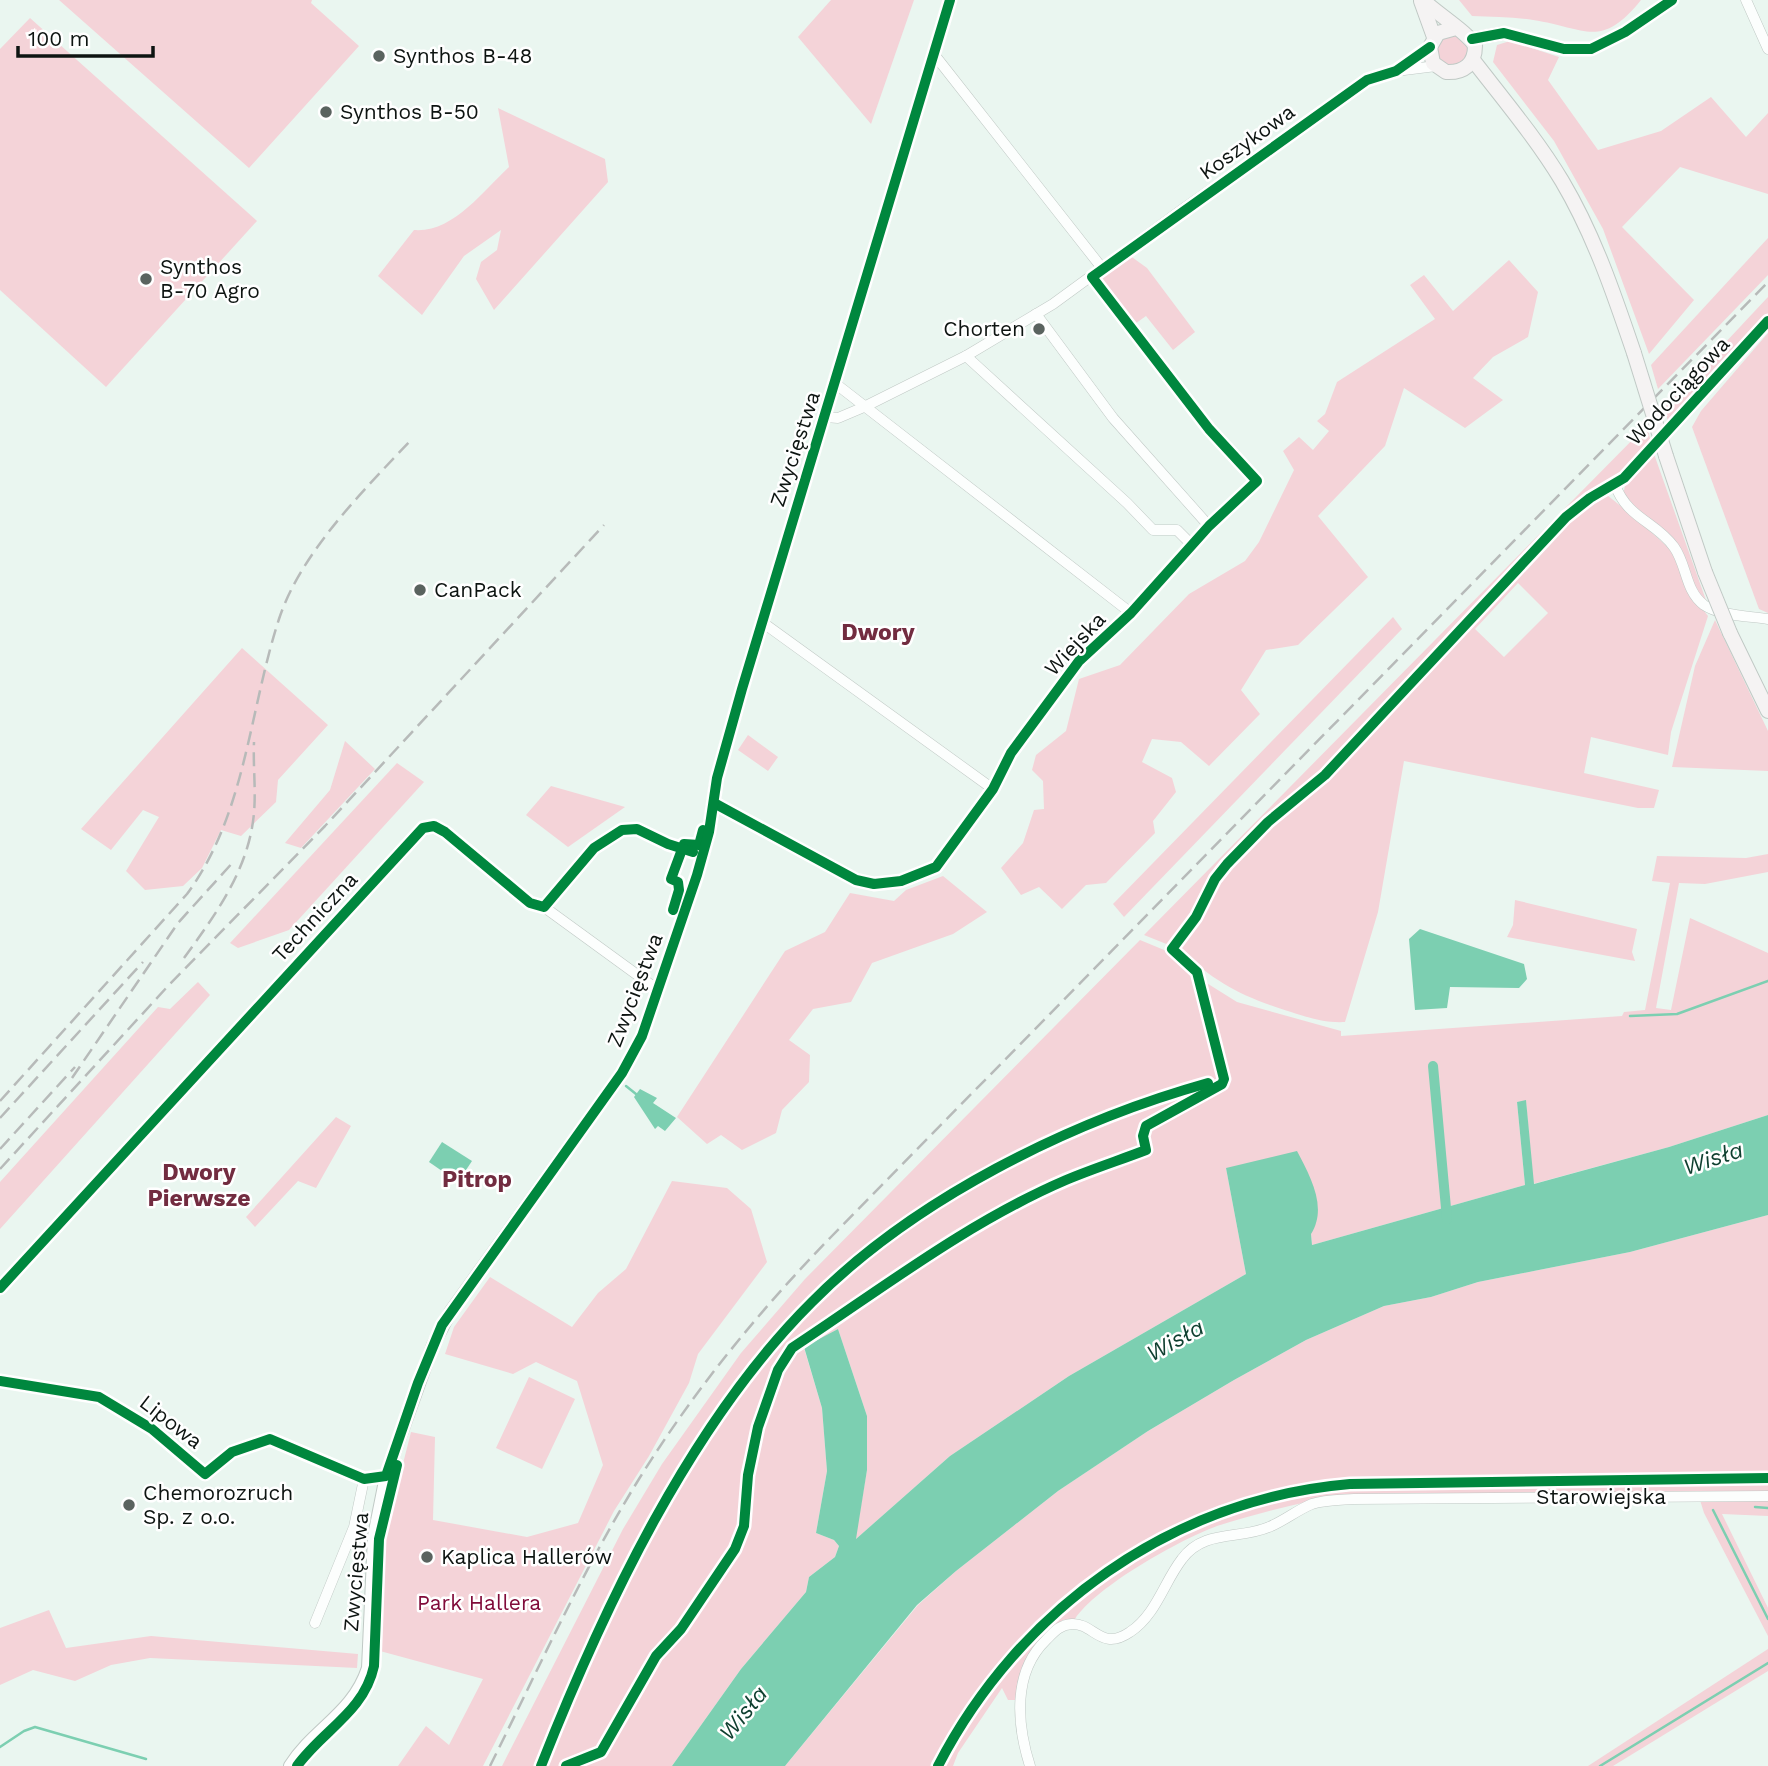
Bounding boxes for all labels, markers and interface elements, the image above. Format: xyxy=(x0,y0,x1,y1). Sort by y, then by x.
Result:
scale bar xyxy=(18,14,152,58)
text: 100 m xyxy=(28,26,90,51)
place label: Synthos B-48 xyxy=(393,43,532,68)
marker: Synthos B-48 xyxy=(371,48,387,64)
place label: Synthos B-50 xyxy=(340,99,479,124)
street label: Koszykowa xyxy=(1194,99,1299,185)
marker: Synthos B-50 xyxy=(318,104,334,120)
place label: Synthos B-70 Agro xyxy=(160,254,260,303)
marker: Synthos B-70 Agro xyxy=(138,271,154,287)
place label: Chorten xyxy=(943,316,1025,341)
marker: Chorten xyxy=(1031,321,1047,337)
street label: Wodociągowa xyxy=(1621,331,1734,450)
street label: Zwycięstwa xyxy=(764,388,825,510)
place label: CanPack xyxy=(434,577,522,602)
marker: CanPack xyxy=(412,582,428,598)
street label: Wiejska xyxy=(1039,606,1110,681)
district label: Dwory xyxy=(841,619,915,646)
street label: Techniczna xyxy=(267,866,363,967)
street label: Zwycięstwa xyxy=(601,929,668,1050)
water label: Wisła xyxy=(1680,1136,1747,1181)
district label: Dwory Pierwsze xyxy=(147,1159,251,1212)
district label: Pitrop xyxy=(442,1166,512,1193)
water label: Wisła xyxy=(1142,1314,1209,1367)
street label: Lipowa xyxy=(135,1389,208,1454)
place label: Chemorozruch Sp. z o.o. xyxy=(143,1480,293,1529)
street label: Starowiejska xyxy=(1536,1484,1666,1509)
marker: Chemorozruch Sp. z o.o. xyxy=(121,1497,137,1513)
street label: Zwycięstwa xyxy=(338,1511,373,1633)
place label: Kaplica Hallerów xyxy=(441,1544,612,1569)
marker: Kaplica Hallerów xyxy=(419,1549,435,1565)
park label: Park Hallera xyxy=(417,1590,541,1615)
water label: Wisła xyxy=(714,1681,773,1746)

